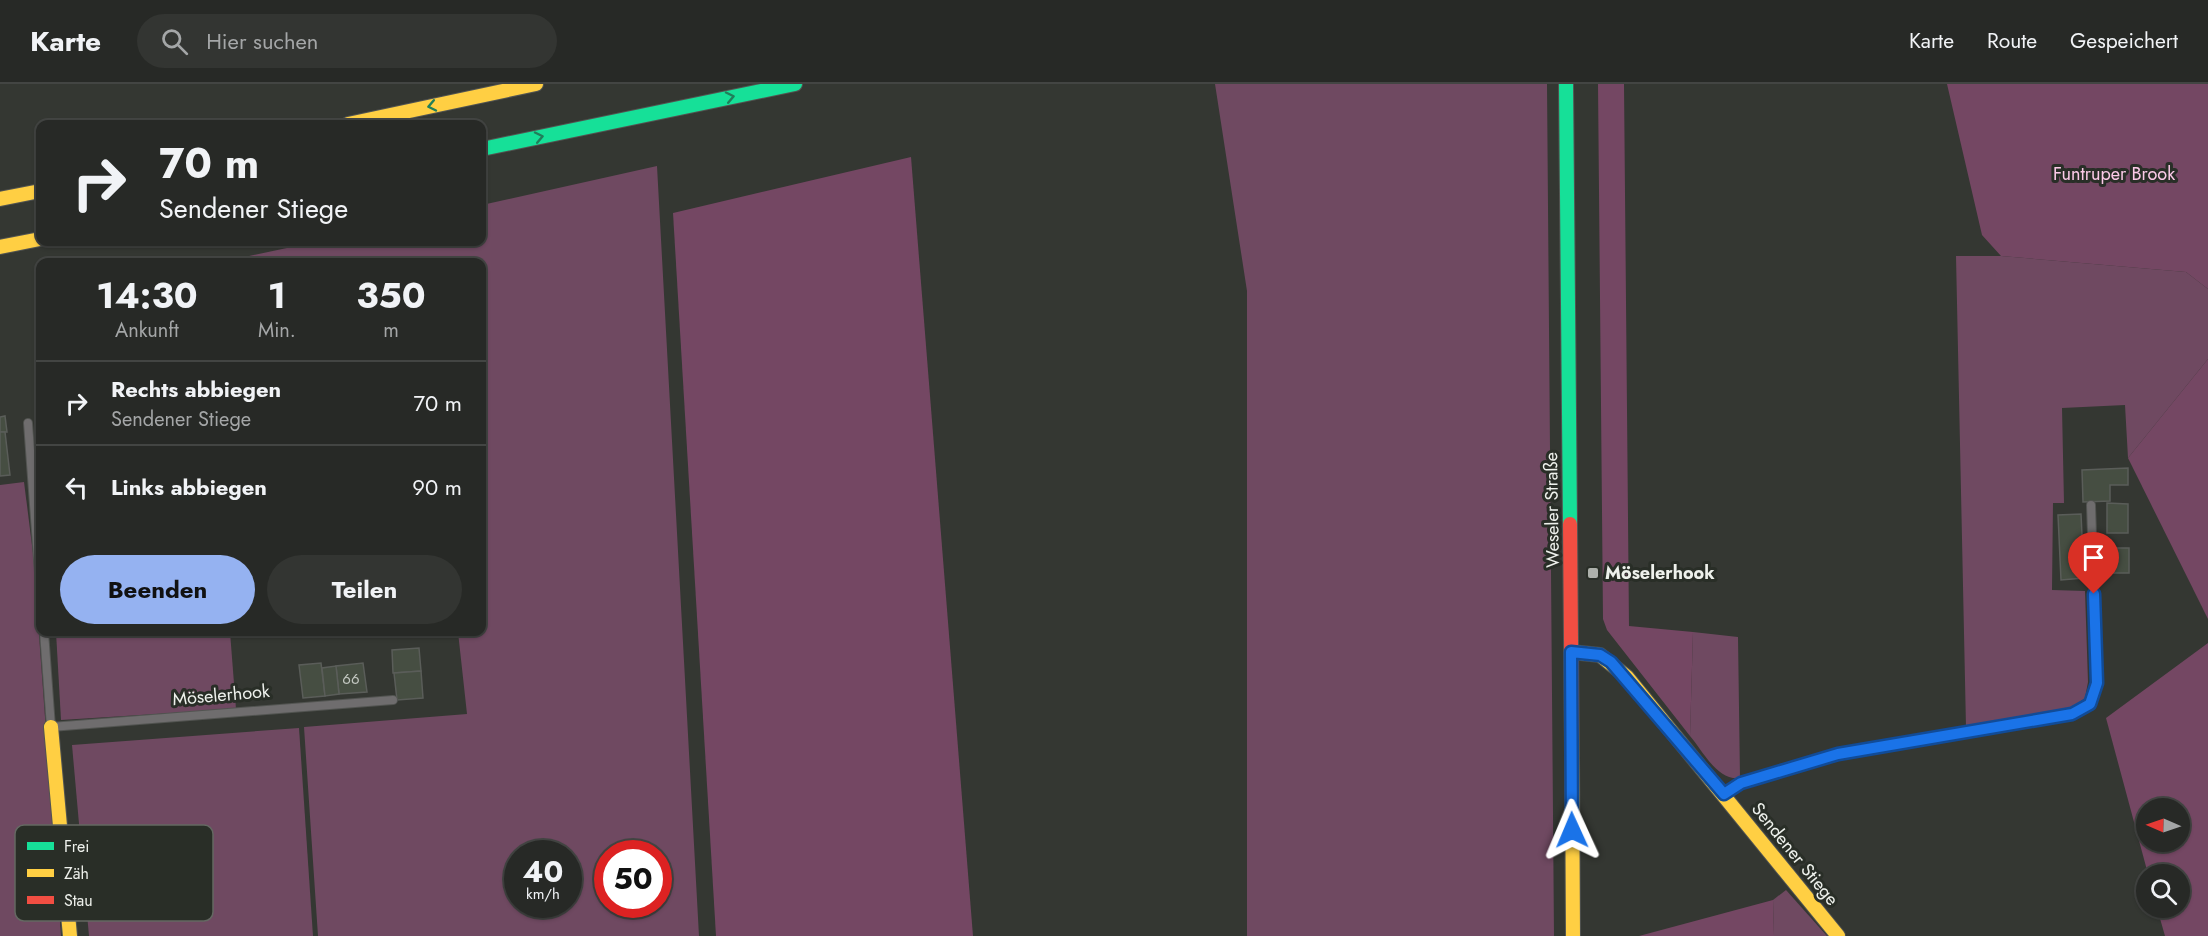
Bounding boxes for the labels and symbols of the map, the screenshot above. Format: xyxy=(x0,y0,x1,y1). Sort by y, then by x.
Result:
one-way arrow xyxy=(724,91,734,104)
one-way arrow xyxy=(427,99,437,112)
one-way arrow xyxy=(534,131,544,144)
park label: Funtruper Brook xyxy=(2053,161,2175,187)
street label: Weseler Straße xyxy=(1538,452,1566,568)
pin xyxy=(2068,532,2119,594)
place label: Möselerhook xyxy=(1605,560,1715,586)
marker: Möselerhook xyxy=(1586,566,1600,580)
house number: 66 xyxy=(342,668,360,690)
street label: Möselerhook xyxy=(171,678,271,712)
street label: Sendener Stiege xyxy=(1745,797,1845,911)
position arrow xyxy=(1540,798,1604,862)
north arrow xyxy=(2136,798,2190,852)
legend xyxy=(15,825,213,921)
text: Frei xyxy=(64,835,89,858)
speed limit sign: 50 xyxy=(594,840,672,918)
text: Zäh xyxy=(64,862,89,885)
text: Stau xyxy=(64,889,93,912)

